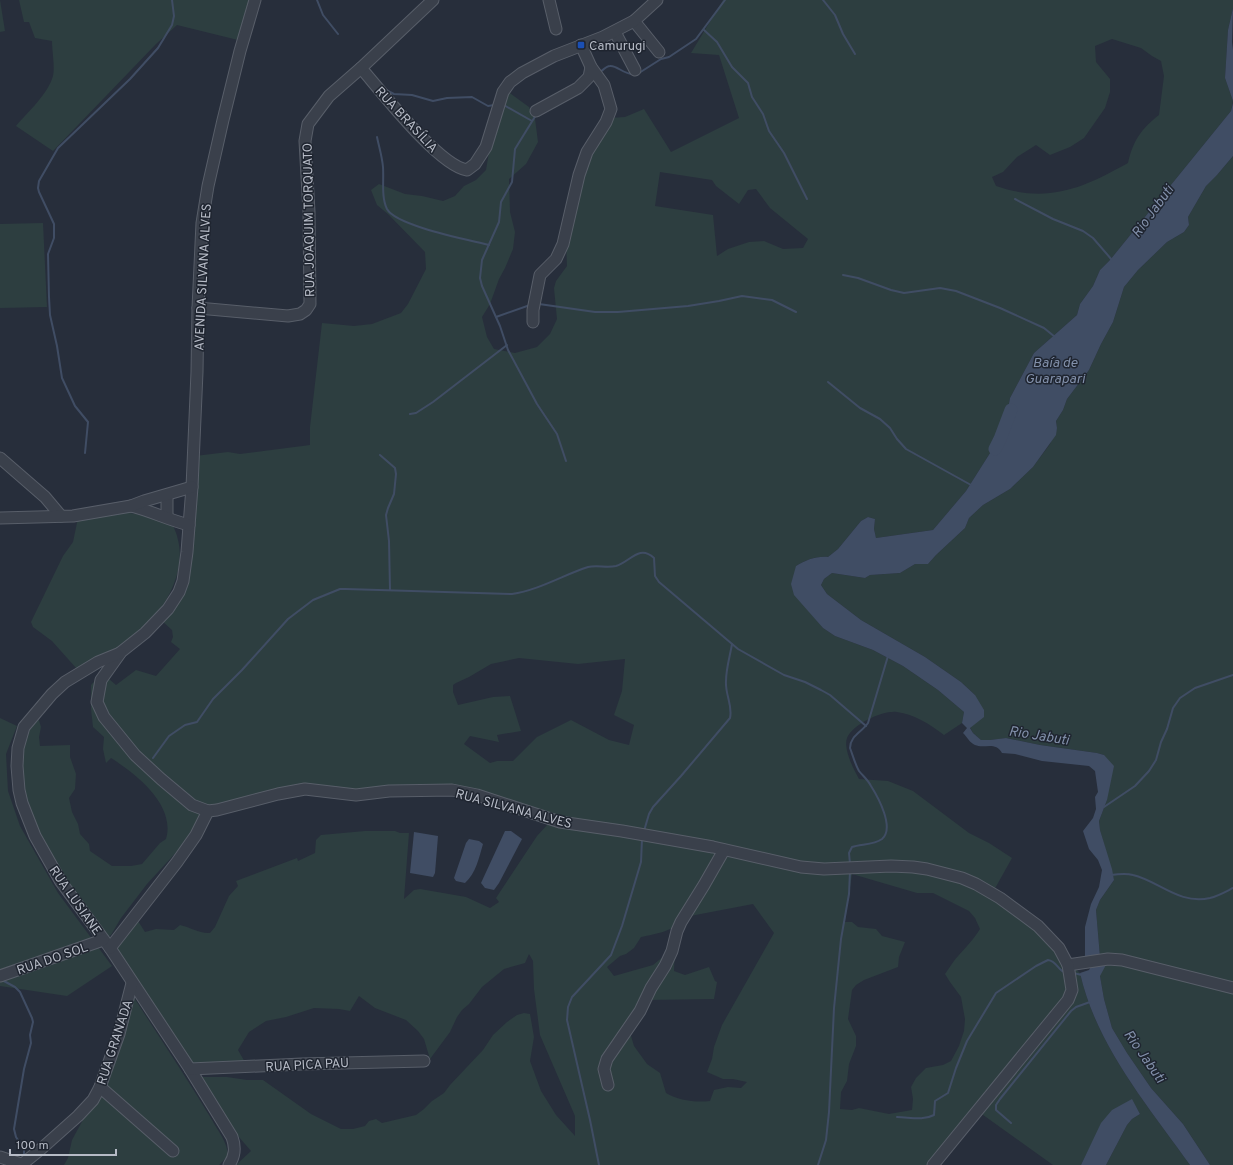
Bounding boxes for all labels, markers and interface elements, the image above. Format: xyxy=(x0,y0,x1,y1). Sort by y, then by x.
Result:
place label: Camurugi xyxy=(589,39,646,55)
marker: Camurugi xyxy=(576,40,586,50)
street label: RUA BRASÍLIA xyxy=(371,83,442,157)
street label: RUA JOAQUIM TORQUATO xyxy=(301,143,319,297)
water label: Rio Jabuti xyxy=(1128,181,1179,241)
street label: AVENIDA SILVANA ALVES xyxy=(192,203,216,351)
water label: Baía de Guarapari xyxy=(1025,355,1087,388)
water label: Rio Jabuti xyxy=(1007,723,1072,750)
street label: RUA SILVANA ALVES xyxy=(454,787,573,833)
street label: RUA LUSIANE xyxy=(45,863,104,939)
street label: RUA DO SOL xyxy=(15,940,90,980)
street label: RUA GRANADA xyxy=(95,998,137,1087)
water label: Rio Jabuti xyxy=(1119,1027,1169,1088)
street label: RUA PICA PAU xyxy=(265,1056,349,1076)
scale bar xyxy=(10,1131,116,1157)
text: 100 m xyxy=(16,1138,49,1154)

